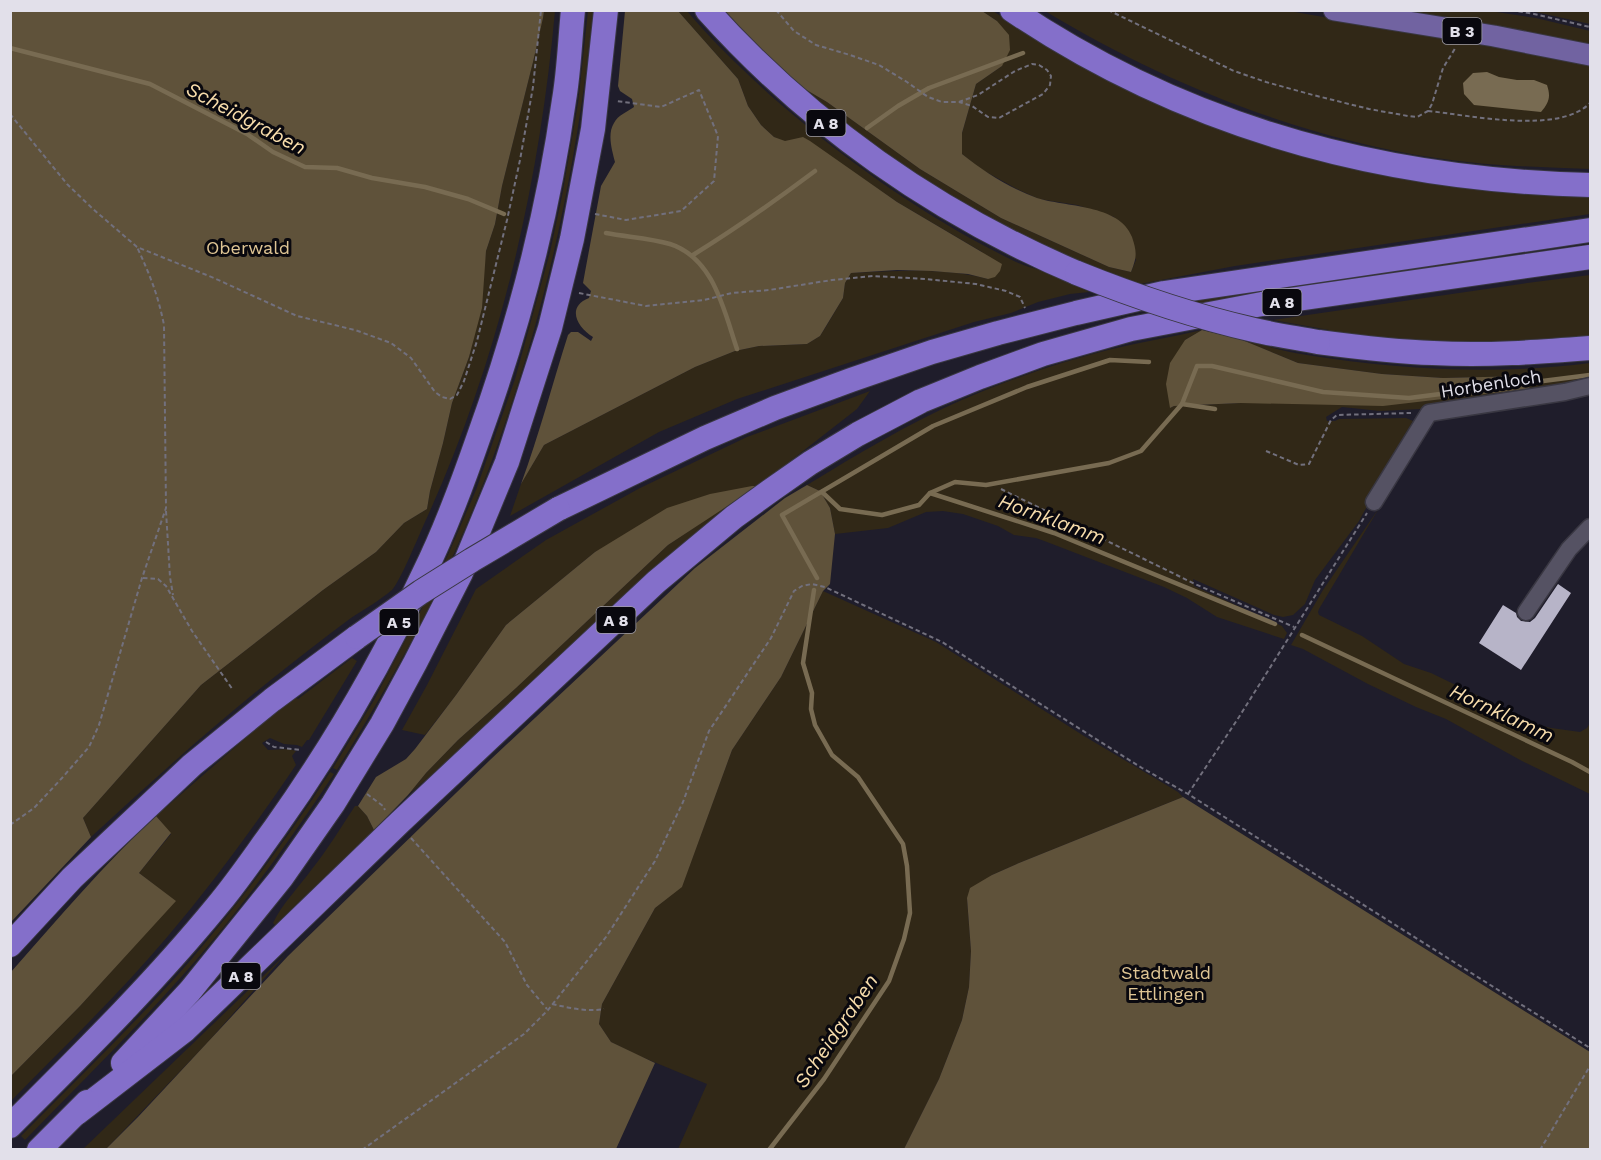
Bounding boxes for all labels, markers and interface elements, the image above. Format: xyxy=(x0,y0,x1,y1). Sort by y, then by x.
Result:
road number: B 3 xyxy=(1442,18,1482,44)
water label: Scheidgraben xyxy=(182,76,310,160)
road number: A 8 xyxy=(806,110,846,136)
park label: Oberwald xyxy=(206,237,290,258)
road number: A 8 xyxy=(1262,289,1302,315)
street label: Horbenloch xyxy=(1439,365,1543,402)
water label: Hornklamm xyxy=(995,489,1109,549)
road number: A 8 xyxy=(596,607,636,633)
road number: A 5 xyxy=(380,609,418,635)
water label: Hornklamm xyxy=(1446,678,1558,748)
park label: Stadtwald Ettlingen xyxy=(1121,962,1211,1004)
road number: A 8 xyxy=(222,963,260,989)
water label: Scheidgraben xyxy=(789,970,883,1092)

